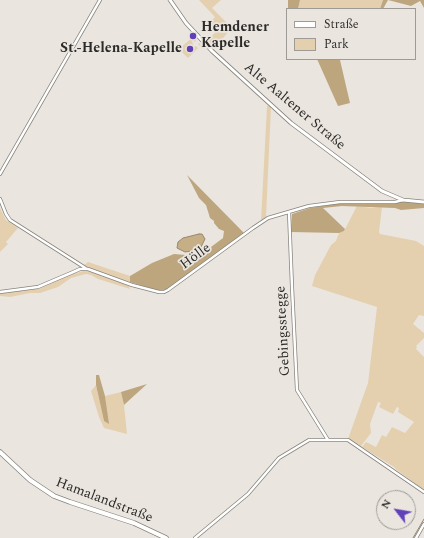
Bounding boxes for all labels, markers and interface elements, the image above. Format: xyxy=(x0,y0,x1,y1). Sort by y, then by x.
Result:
legend xyxy=(286,8,416,60)
text: Straße xyxy=(324,15,359,34)
place label: Hemdener Kapelle xyxy=(201,20,269,52)
marker: Hemdener Kapelle xyxy=(188,31,198,41)
text: Park xyxy=(324,35,349,54)
place label: St.-Helena-Kapelle xyxy=(60,41,182,57)
marker: St.-Helena-Kapelle xyxy=(185,44,195,54)
street label: Alte Aaltener Straße xyxy=(240,60,348,154)
street label: Hölle xyxy=(177,240,215,274)
street label: Gebingsstegge xyxy=(273,285,295,377)
street label: Hamalandstraße xyxy=(53,475,155,527)
north arrow xyxy=(376,490,416,530)
text: N xyxy=(377,496,396,512)

